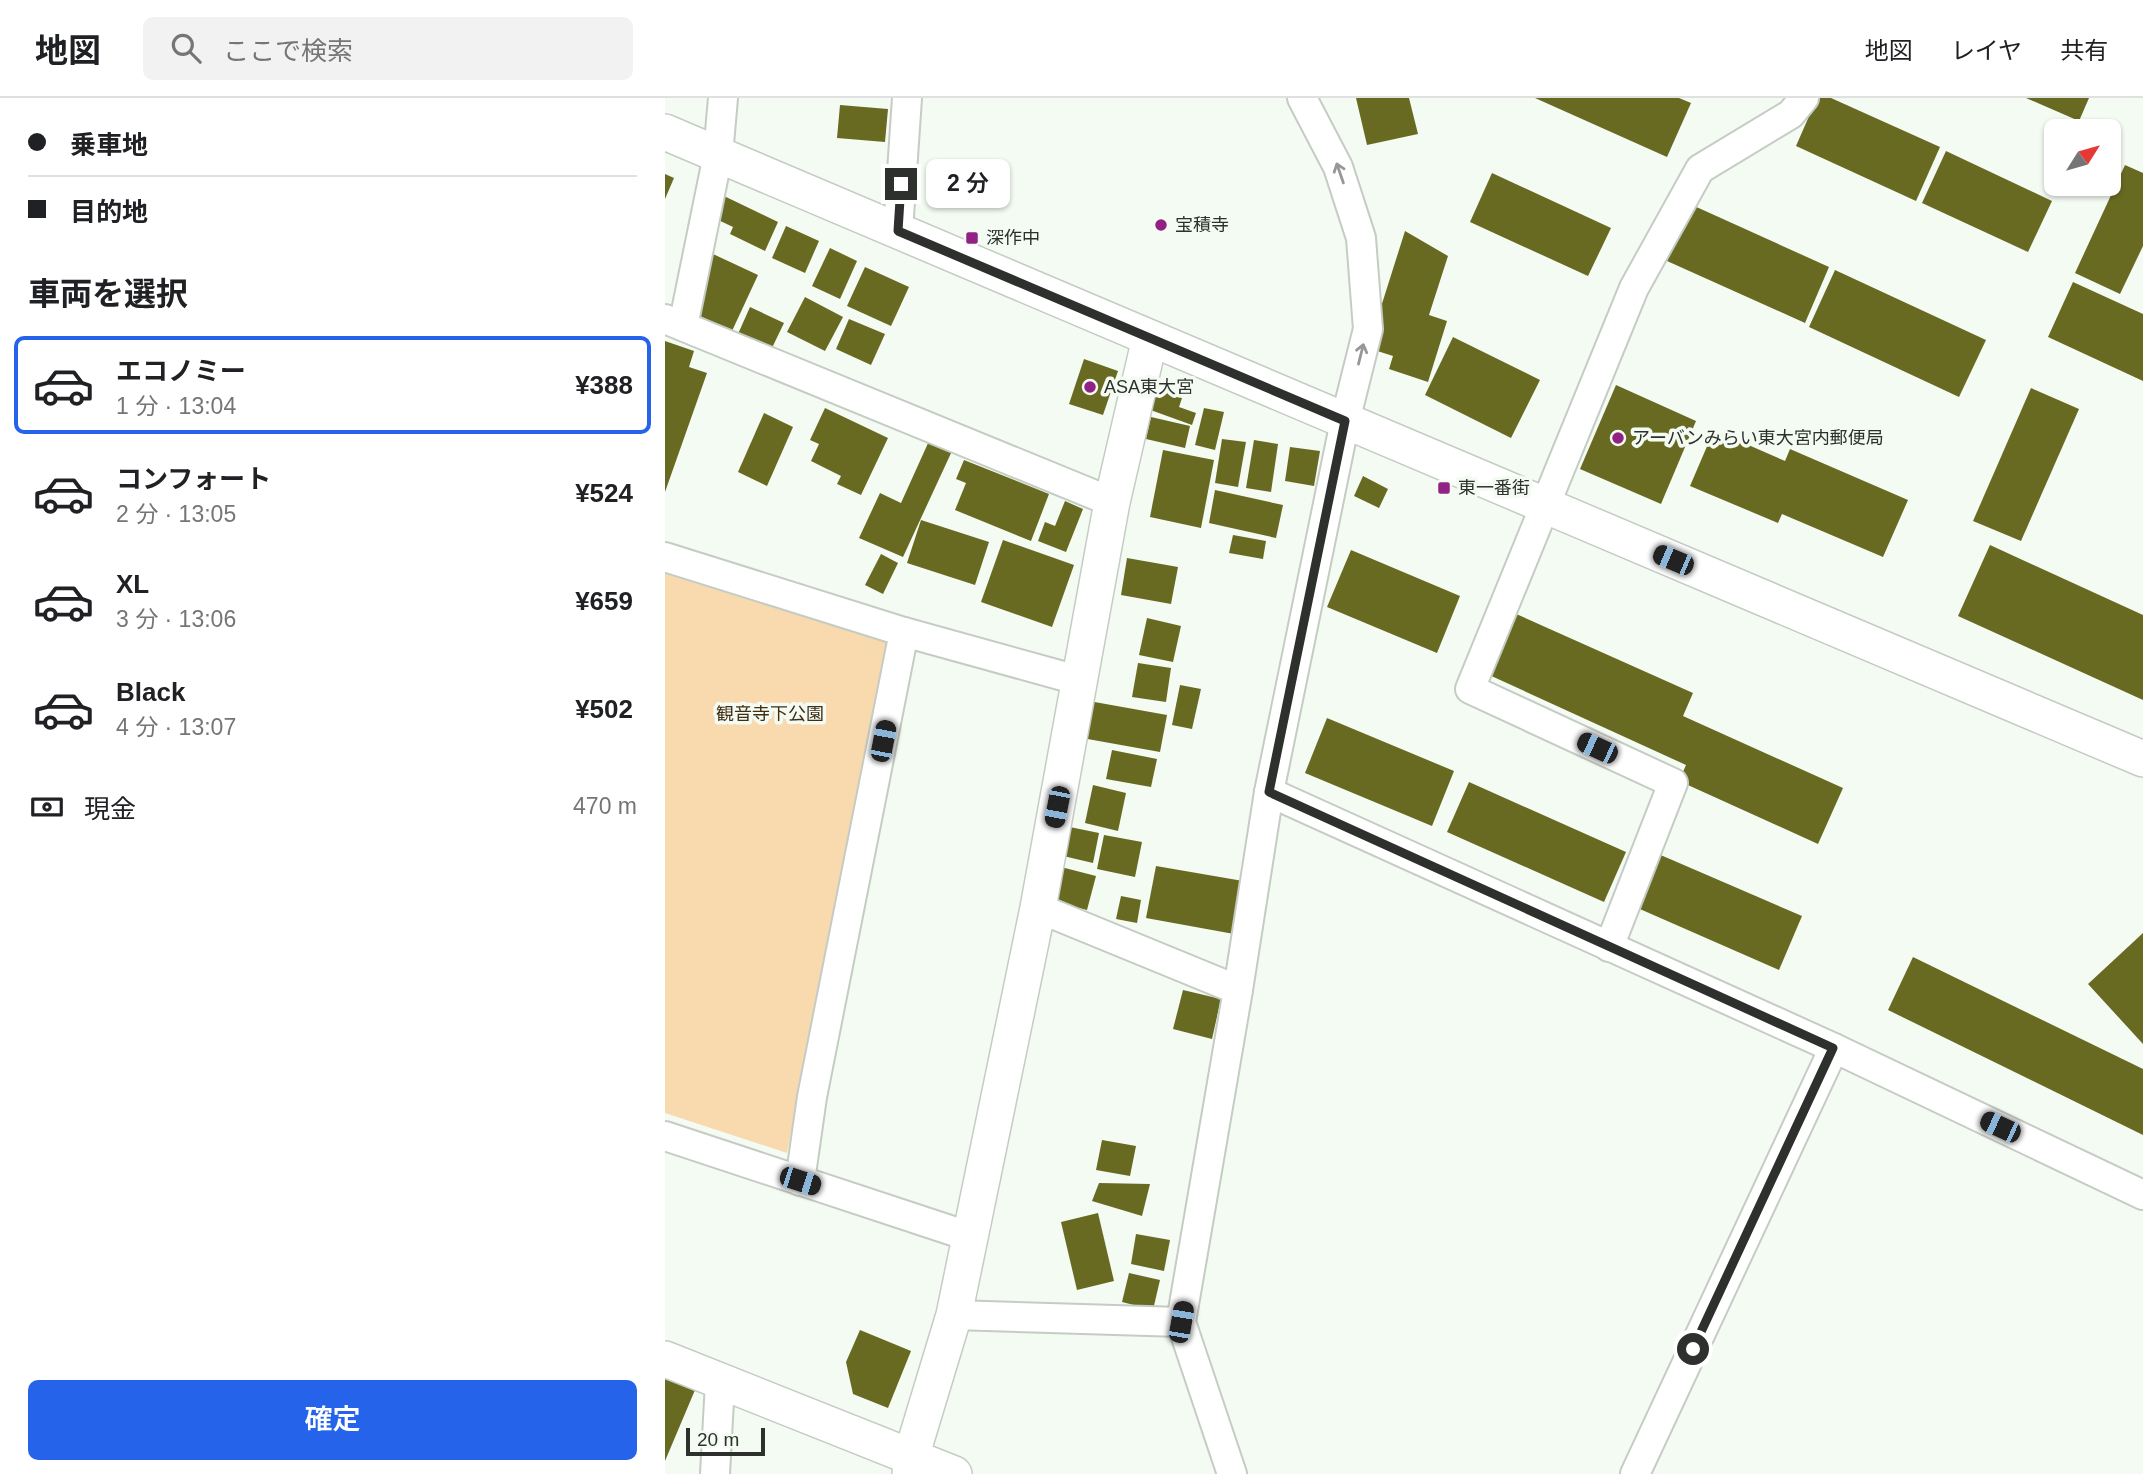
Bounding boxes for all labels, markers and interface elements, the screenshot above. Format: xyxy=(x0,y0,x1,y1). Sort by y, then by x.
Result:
search box xyxy=(143,17,633,80)
icon: search xyxy=(167,29,205,67)
text: 地図 xyxy=(35,32,101,69)
text: ここで検索 xyxy=(223,36,353,66)
text: 地図 xyxy=(1865,37,1913,64)
text: レイヤ xyxy=(1951,37,2022,64)
text: 共有 xyxy=(2060,37,2108,64)
north arrow xyxy=(2044,119,2121,196)
map controls xyxy=(2044,119,2121,196)
text: 乗車地 xyxy=(70,130,148,160)
callout: 2 分 xyxy=(925,160,1009,208)
one-way arrow xyxy=(1333,163,1345,185)
route end xyxy=(885,168,917,200)
text: 2 分 xyxy=(947,170,989,196)
text: 目的地 xyxy=(70,197,148,227)
place label: 宝積寺 xyxy=(1175,215,1229,235)
marker: 宝積寺 xyxy=(1153,217,1169,233)
place label: 深作中 xyxy=(986,228,1040,248)
marker: 深作中 xyxy=(964,230,980,246)
text: 車両を選択 xyxy=(28,276,188,312)
one-way arrow xyxy=(1355,344,1368,366)
icon: car xyxy=(32,354,95,417)
text: エコノミー xyxy=(116,356,246,386)
text: ¥388 xyxy=(575,370,633,400)
place label: ASA東大宮 xyxy=(1104,377,1194,397)
marker: ASA東大宮 xyxy=(1082,379,1098,395)
text: 1 分 · 13:04 xyxy=(116,393,236,419)
place label: アーバンみらい東大宮内郵便局 xyxy=(1632,428,1884,448)
marker: アーバンみらい東大宮内郵便局 xyxy=(1610,430,1626,446)
icon: car xyxy=(32,462,95,525)
text: コンフォート xyxy=(116,464,271,494)
text: ¥524 xyxy=(575,478,633,508)
place label: 東一番街 xyxy=(1458,478,1530,498)
marker: 東一番街 xyxy=(1436,480,1452,496)
text: 2 分 · 13:05 xyxy=(116,501,236,527)
car xyxy=(1650,542,1697,578)
text: XL xyxy=(116,569,149,599)
icon: car xyxy=(32,570,95,633)
text: ¥659 xyxy=(575,586,633,616)
text: 3 分 · 13:06 xyxy=(116,606,236,632)
text: Black xyxy=(116,677,185,707)
icon: car xyxy=(32,678,95,741)
text: ¥502 xyxy=(575,694,633,724)
park label: 観音寺下公園 xyxy=(716,704,824,724)
text: 4 分 · 13:07 xyxy=(116,714,236,740)
car xyxy=(869,718,898,764)
car xyxy=(1574,730,1621,766)
car xyxy=(1043,784,1072,830)
icon: cash xyxy=(28,788,66,826)
text: 470 m xyxy=(573,793,637,819)
text: 現金 xyxy=(84,794,136,824)
car xyxy=(1977,1109,2024,1145)
car xyxy=(777,1165,824,1197)
car xyxy=(1168,1299,1195,1345)
route start xyxy=(1677,1333,1709,1365)
button: 確定 xyxy=(28,1380,637,1460)
scale bar xyxy=(686,1425,765,1457)
text: 20 m xyxy=(697,1429,739,1450)

